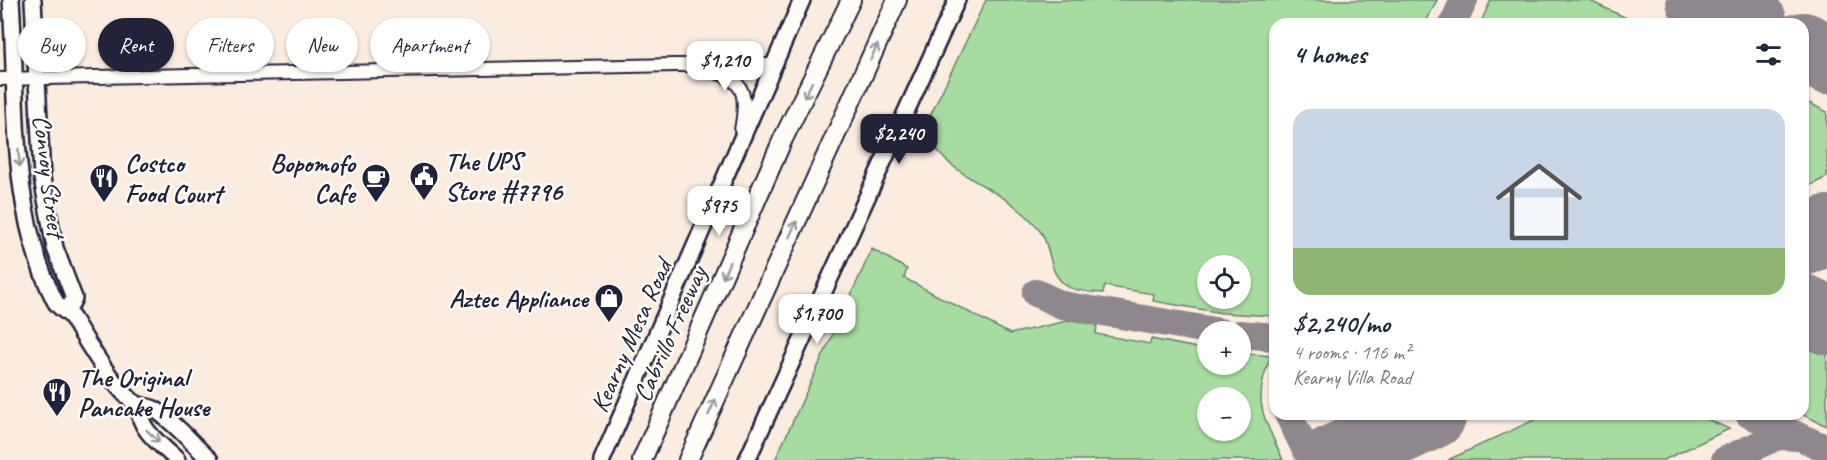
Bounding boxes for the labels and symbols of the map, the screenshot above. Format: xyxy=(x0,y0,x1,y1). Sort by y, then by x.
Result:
pin: $1,210 xyxy=(676,41,774,92)
one-way arrow xyxy=(868,43,880,61)
one-way arrow xyxy=(802,81,813,99)
street label: Convoy Street xyxy=(25,113,73,242)
pin: $2,240 xyxy=(850,114,948,165)
place label: The UPS Store #7796 xyxy=(445,145,564,208)
place label: Costco Food Court xyxy=(125,147,226,210)
place label: Bopomofo Cafe xyxy=(270,147,357,210)
one-way arrow xyxy=(14,148,25,168)
public building icon: The UPS Store #7796 xyxy=(408,160,440,202)
restaurant icon: Costco Food Court xyxy=(88,162,120,204)
cafe icon: Bopomofo Cafe xyxy=(360,162,392,204)
pin: $975 xyxy=(683,186,755,237)
one-way arrow xyxy=(788,221,799,239)
street label: Kearny Mesa Road xyxy=(583,251,681,417)
street label: Cabrillo Freeway xyxy=(626,259,715,407)
one-way arrow xyxy=(719,260,731,278)
place label: Aztec Appliance xyxy=(449,282,590,315)
shop icon: Aztec Appliance xyxy=(593,282,625,324)
pin: $1,700 xyxy=(768,294,866,345)
place label: The Original Pancake House xyxy=(78,361,211,424)
restaurant icon: The Original Pancake House xyxy=(41,376,73,418)
one-way arrow xyxy=(707,398,718,416)
one-way arrow xyxy=(145,429,160,443)

